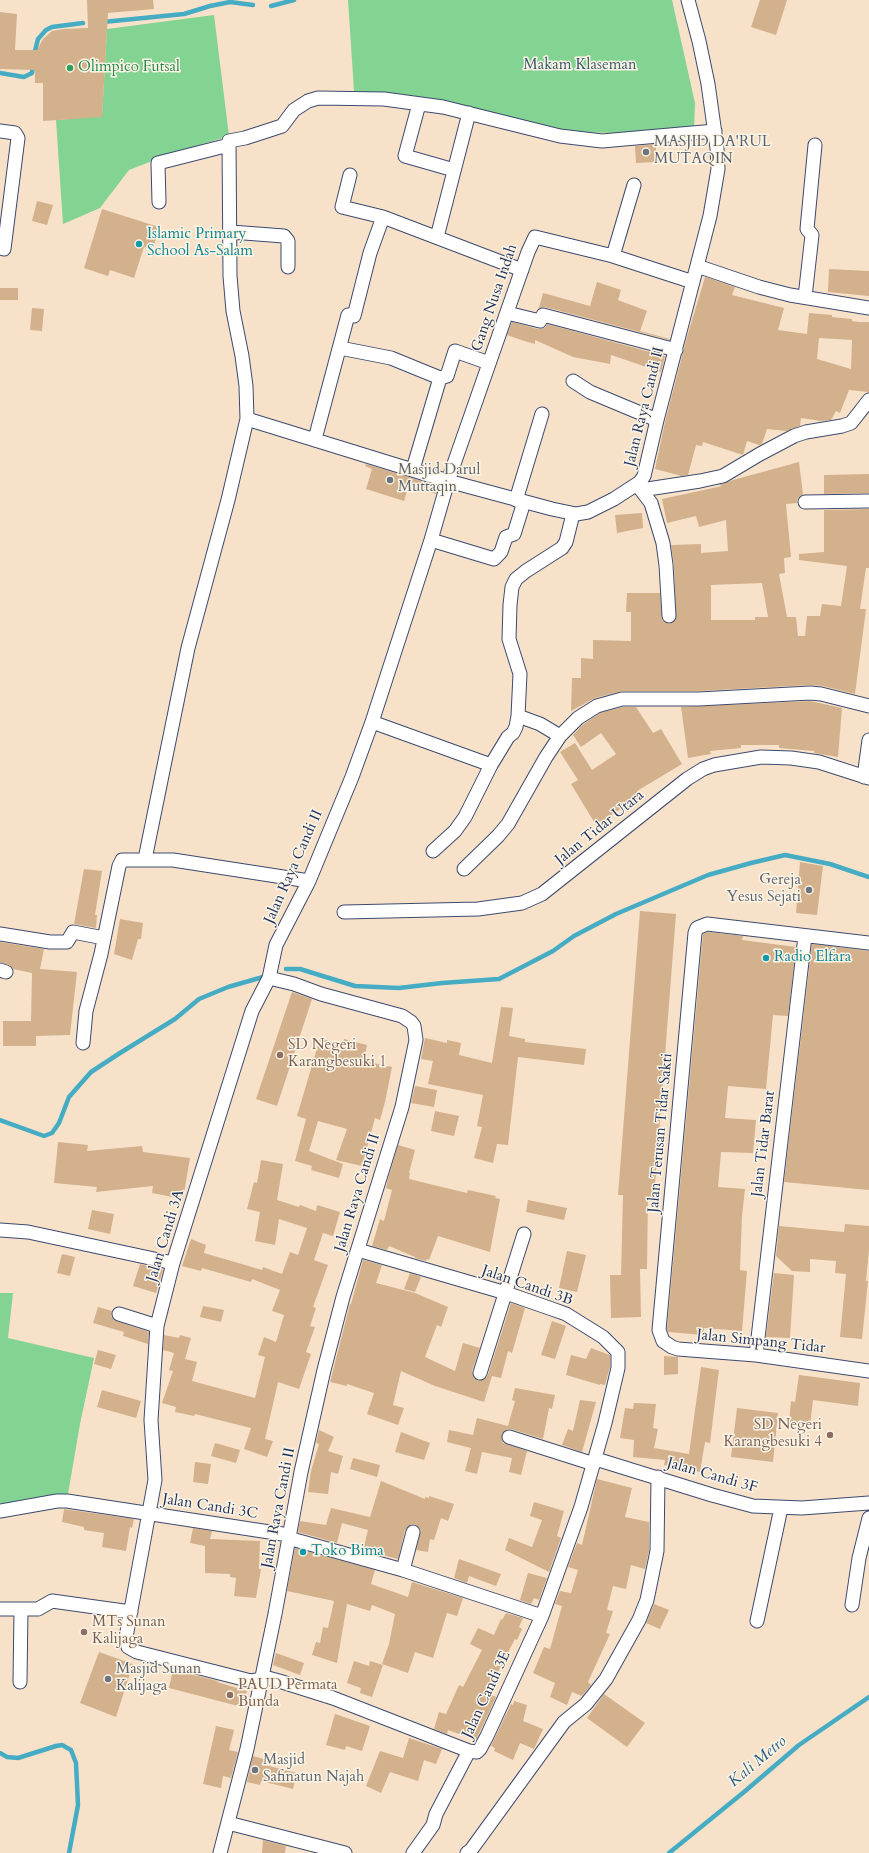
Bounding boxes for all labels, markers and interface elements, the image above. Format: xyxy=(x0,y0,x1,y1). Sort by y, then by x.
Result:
park label: Makam Klaseman xyxy=(524,57,636,75)
place label: Olimpico Futsal xyxy=(78,59,180,77)
marker: Olimpico Futsal xyxy=(65,63,75,73)
place label: MASJID DA'RUL MUTAQIN xyxy=(654,134,771,169)
marker: MASJID DA'RUL MUTAQIN xyxy=(641,147,651,157)
place label: Islamic Primary School As-Salam xyxy=(147,226,253,261)
marker: Islamic Primary School As-Salam xyxy=(134,239,144,249)
street label: Gang Nusa Indah xyxy=(468,242,522,354)
street label: Jalan Raya Candi II xyxy=(621,345,669,469)
place label: Masjid Darul Muttaqin xyxy=(398,462,480,497)
marker: Masjid Darul Muttaqin xyxy=(385,475,395,485)
street label: Jalan Tidar Utara xyxy=(552,787,648,869)
street label: Jalan Raya Candi II xyxy=(261,807,327,927)
place label: Gereja Yesus Sejati xyxy=(727,872,801,907)
marker: Gereja Yesus Sejati xyxy=(804,885,814,895)
place label: Radio Elfara xyxy=(774,949,851,967)
marker: Radio Elfara xyxy=(761,953,771,963)
place label: SD Negeri Karangbesuki 1 xyxy=(288,1037,387,1072)
marker: SD Negeri Karangbesuki 1 xyxy=(275,1050,285,1060)
street label: Jalan Terusan Tidar Sakti xyxy=(645,1052,677,1214)
street label: Jalan Tidar Barat xyxy=(749,1090,779,1198)
street label: Jalan Raya Candi II xyxy=(331,1132,385,1254)
street label: Jalan Candi 3A xyxy=(143,1188,189,1284)
street label: Jalan Candi 3B xyxy=(479,1262,575,1310)
street label: Jalan Simpang Tidar xyxy=(696,1326,826,1358)
place label: SD Negeri Karangbesuki 4 xyxy=(723,1417,822,1452)
marker: SD Negeri Karangbesuki 4 xyxy=(825,1430,835,1440)
street label: Jalan Raya Candi II xyxy=(258,1446,300,1570)
street label: Jalan Candi 3F xyxy=(665,1454,759,1498)
street label: Jalan Candi 3C xyxy=(161,1491,259,1523)
place label: Toko Bima xyxy=(311,1543,384,1561)
marker: Toko Bima xyxy=(298,1547,308,1557)
place label: MTs Sunan Kalijaga xyxy=(92,1614,165,1649)
marker: MTs Sunan Kalijaga xyxy=(79,1627,89,1637)
street label: Jalan Candi 3E xyxy=(459,1649,515,1741)
place label: Masjid Sunan Kalijaga xyxy=(116,1661,201,1696)
marker: Masjid Sunan Kalijaga xyxy=(103,1674,113,1684)
place label: PAUD Permata Bunda xyxy=(238,1677,338,1712)
marker: PAUD Permata Bunda xyxy=(225,1690,235,1700)
water label: Kali Metro xyxy=(725,1732,791,1792)
place label: Masjid Safinatun Najah xyxy=(263,1752,364,1787)
marker: Masjid Safinatun Najah xyxy=(250,1765,260,1775)

